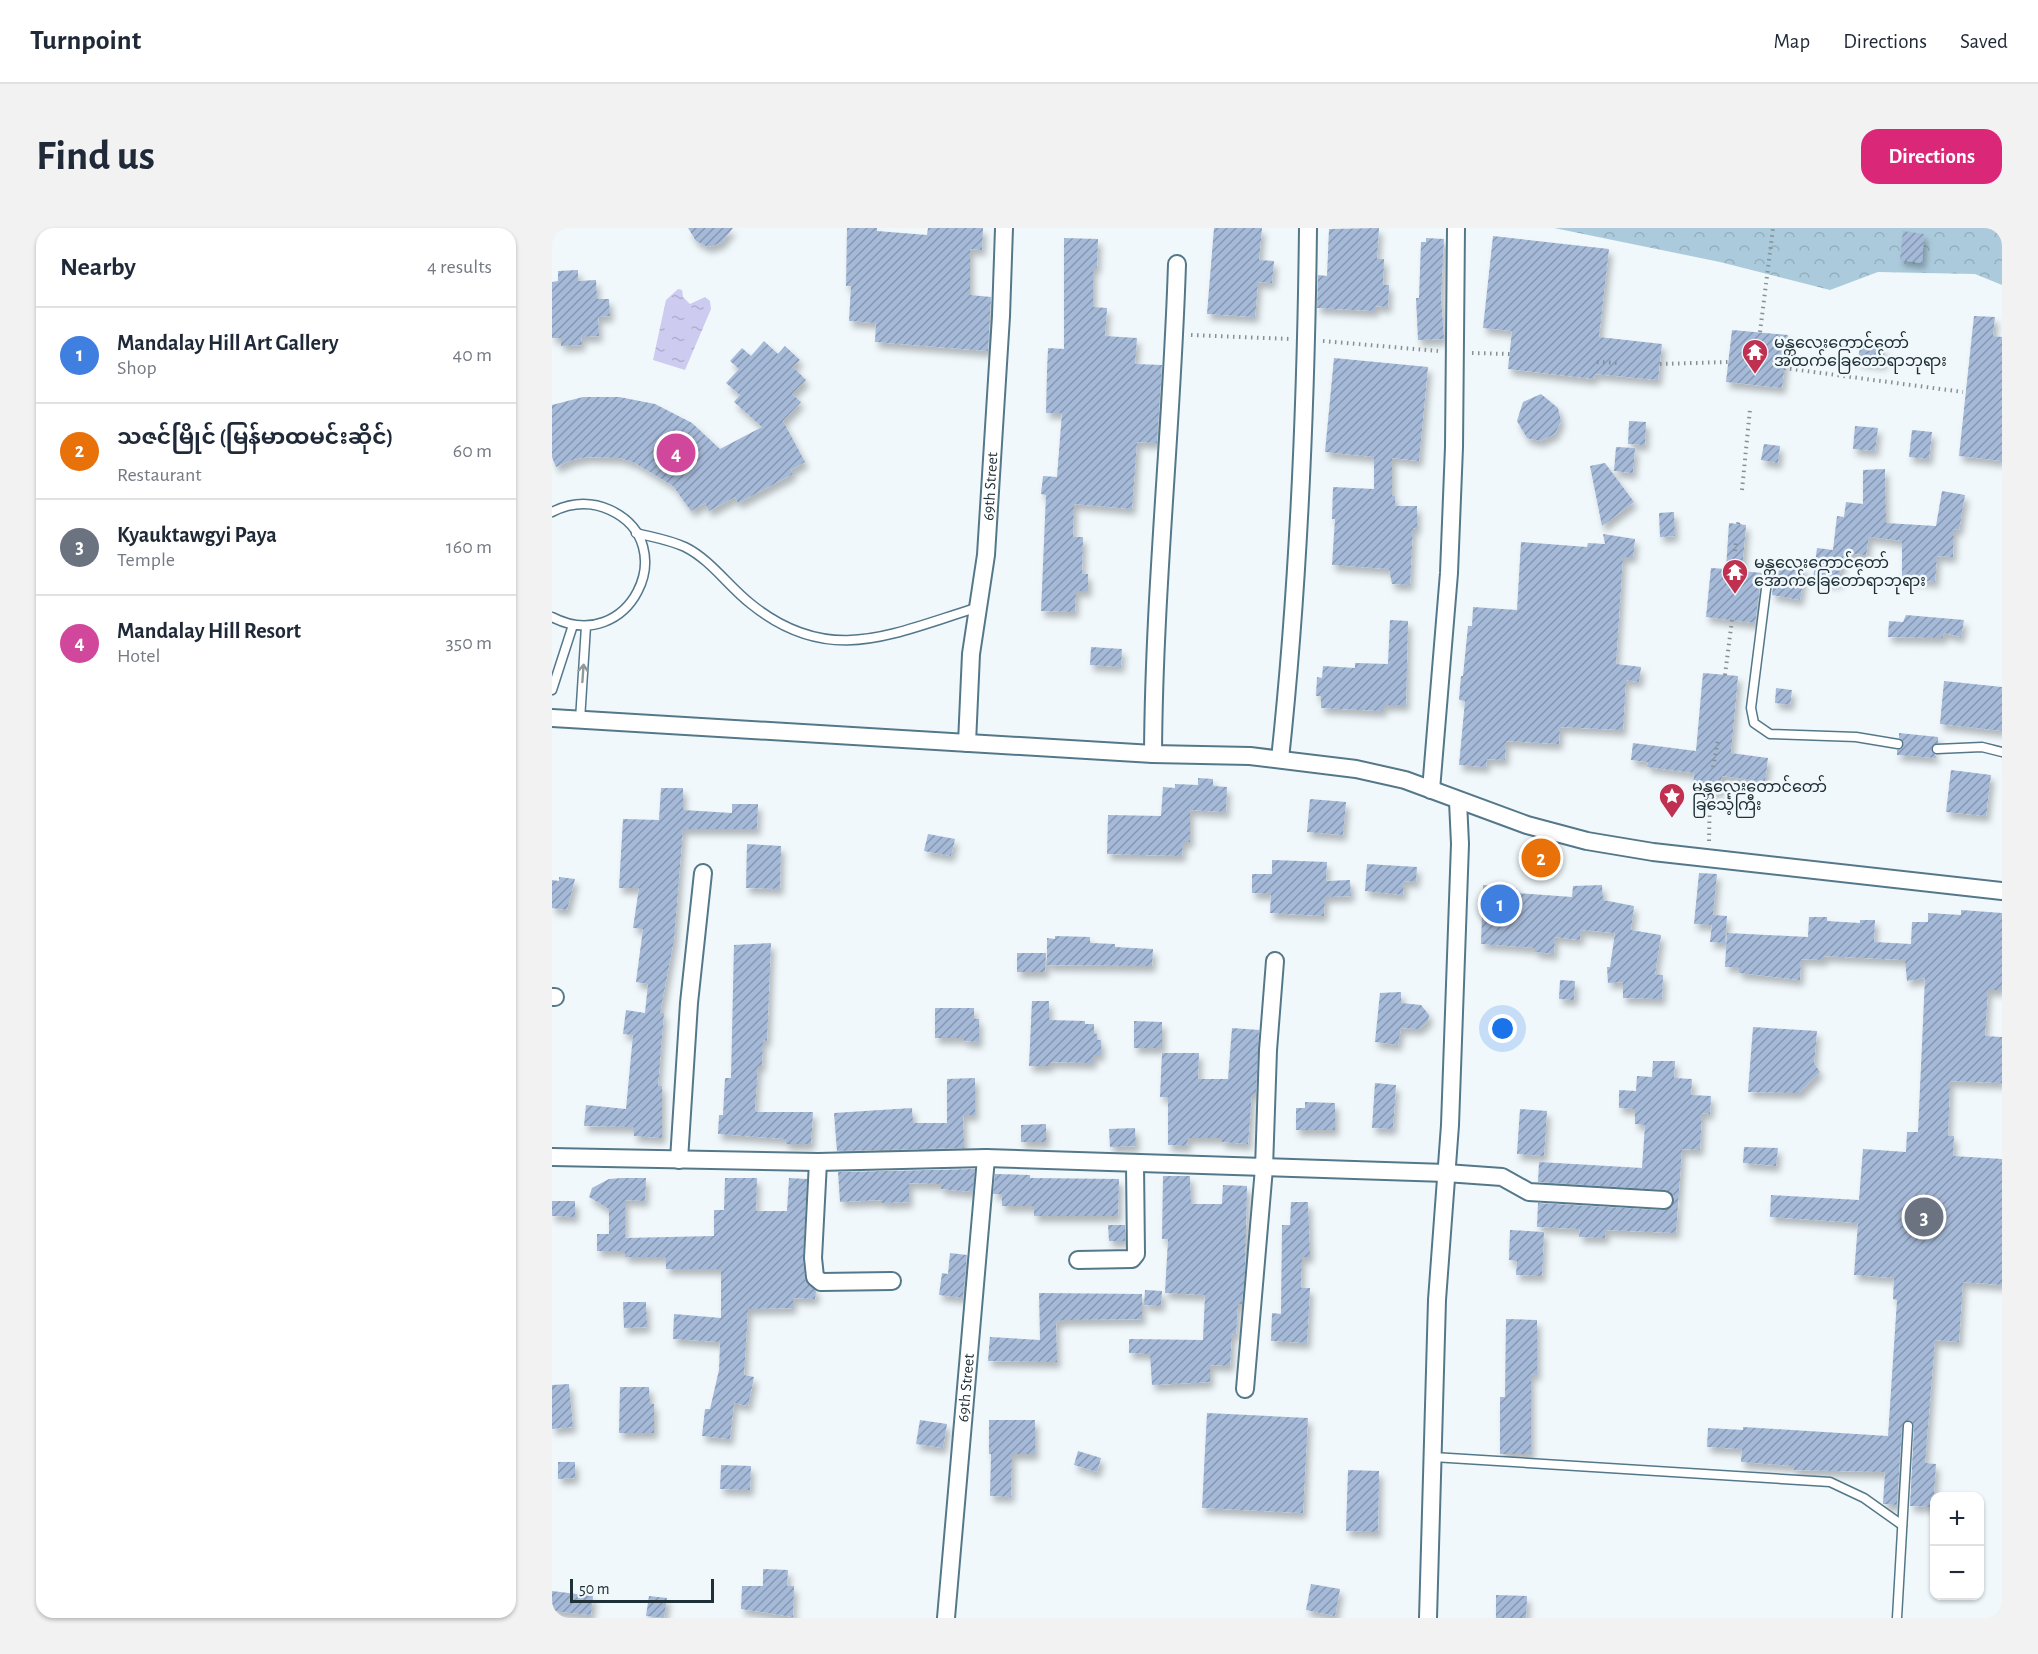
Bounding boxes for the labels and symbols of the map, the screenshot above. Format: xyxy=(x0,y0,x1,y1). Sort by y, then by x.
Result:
place label: မန္တ‌လေးတောင်တော် အထက်ခြေတော်ရာဘုရား‌ xyxy=(1774,331,1947,375)
temple icon: မန္တ‌လေးတောင်တော် အထက်ခြေတော်ရာဘုရား‌ xyxy=(1740,337,1770,375)
pin: 4 xyxy=(656,430,696,476)
street label: 69th Street xyxy=(980,451,1000,521)
place label: မန္တ‌လေးတောင်တော် အောက်ခြေတော်ရာဘုရား‌ xyxy=(1754,551,1926,595)
temple icon: မန္တ‌လေးတောင်တော် အောက်ခြေတော်ရာဘုရား‌ xyxy=(1720,557,1750,595)
one-way arrow xyxy=(578,663,589,683)
place label: မန္တလေးတောင်တော် ‌ခြင်္သေ့ကြီး xyxy=(1692,775,1827,818)
place icon: မန္တလေးတောင်တော် ‌ခြင်္သေ့ကြီး xyxy=(1657,781,1687,819)
pin: 2 xyxy=(1522,836,1560,880)
pin: 1 xyxy=(1480,882,1520,926)
your location xyxy=(1488,1014,1517,1043)
pin: 3 xyxy=(1904,1194,1944,1240)
street label: 69th Street xyxy=(955,1353,977,1423)
scale bar xyxy=(570,1576,714,1604)

